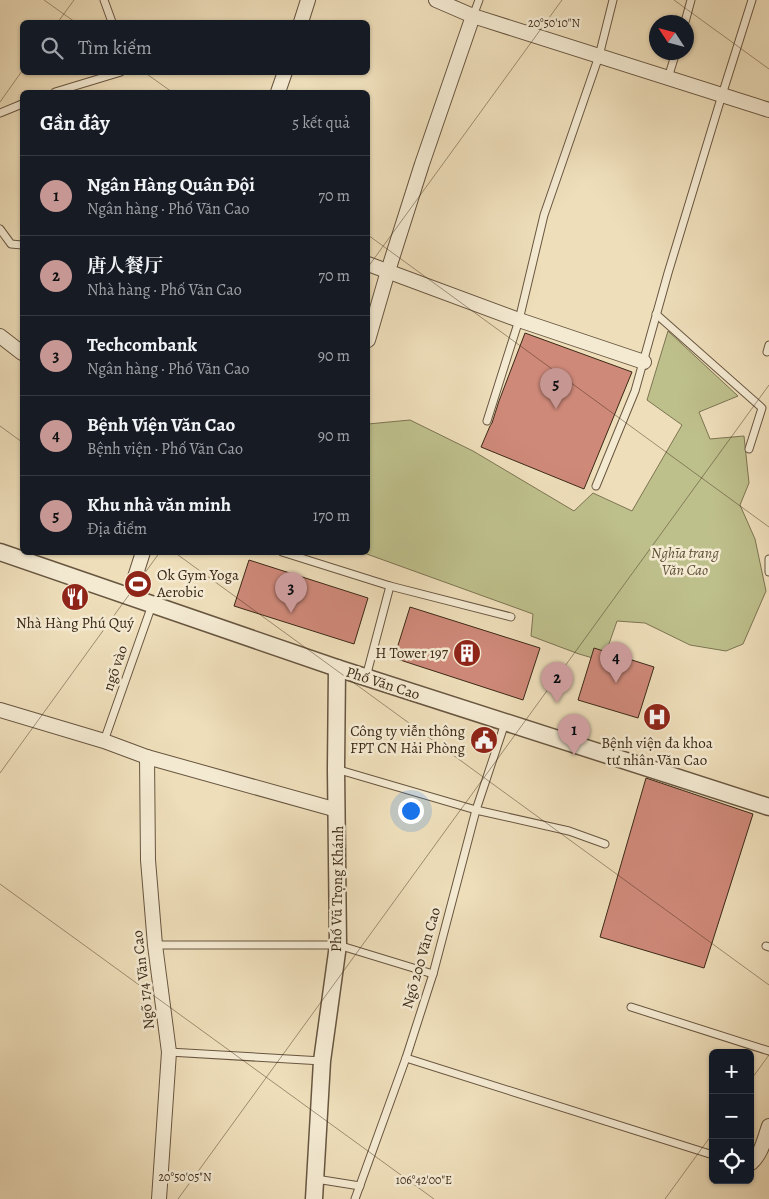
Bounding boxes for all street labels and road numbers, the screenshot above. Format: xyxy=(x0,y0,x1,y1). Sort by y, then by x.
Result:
street label: ngõ vào xyxy=(98,642,132,694)
street label: Phố Văn Cao xyxy=(343,662,423,704)
street label: Phố Vũ Trọng Khánh xyxy=(326,826,348,952)
street label: Ngõ 200 Văn Cao xyxy=(397,905,445,1011)
street label: Ngõ 174 Văn Cao xyxy=(127,929,159,1031)

